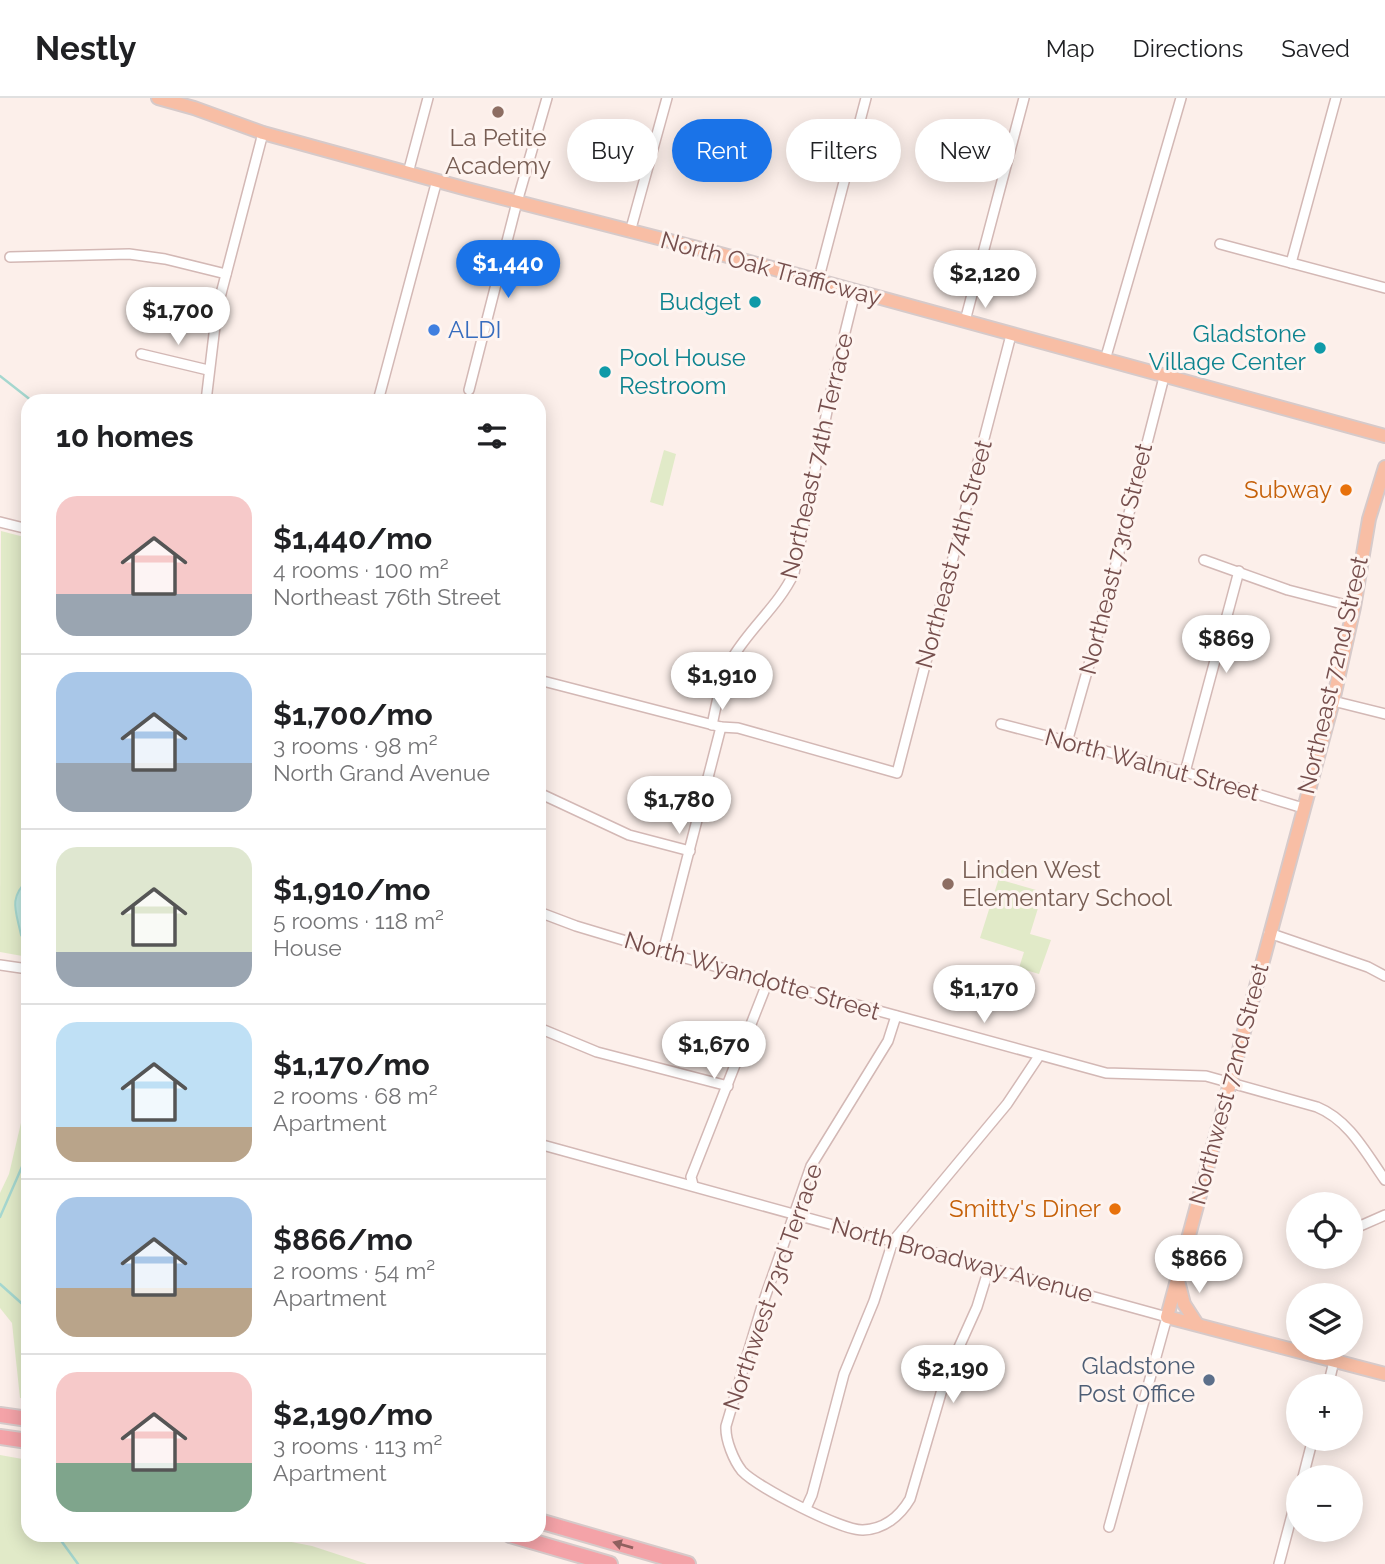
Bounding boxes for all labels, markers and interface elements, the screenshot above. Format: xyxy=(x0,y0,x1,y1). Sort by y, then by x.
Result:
text: Nestly xyxy=(35,29,136,68)
text: Map xyxy=(1046,34,1095,63)
text: Directions xyxy=(1133,34,1243,63)
text: Saved xyxy=(1281,34,1350,63)
marker: La Petite Academy xyxy=(490,104,506,120)
chip: Buy xyxy=(567,119,658,182)
chip: Rent xyxy=(672,119,772,182)
chip: Filters xyxy=(786,119,901,182)
chip: New xyxy=(915,119,1015,182)
place label: La Petite Academy xyxy=(445,123,551,180)
street label: North Oak Trafficway xyxy=(657,225,885,312)
pin: $1,440 xyxy=(451,240,565,300)
text: $1,440 xyxy=(472,249,544,276)
pin: $2,120 xyxy=(928,250,1042,310)
text: $2,120 xyxy=(949,259,1021,286)
place label: Budget xyxy=(659,287,741,316)
pin: $1,700 xyxy=(121,288,235,347)
marker: Budget xyxy=(747,294,763,310)
text: $1,700 xyxy=(142,296,214,323)
place label: ALDI xyxy=(448,315,501,344)
place label: Gladstone Village Center xyxy=(1149,319,1307,376)
marker: ALDI xyxy=(426,322,442,338)
street label: Northeast 74th Terrace xyxy=(774,330,859,582)
marker: Gladstone Village Center xyxy=(1312,340,1328,356)
place label: Pool House Restroom xyxy=(619,343,746,400)
marker: Pool House Restroom xyxy=(597,364,613,380)
icon: filters xyxy=(473,417,511,455)
text: 10 homes xyxy=(56,419,193,454)
street label: Northeast 74th Street xyxy=(909,436,998,671)
street label: Northeast 73rd Street xyxy=(1073,440,1158,678)
place label: Subway xyxy=(1244,475,1332,504)
marker: Subway xyxy=(1338,482,1354,498)
text: $1,440/mo xyxy=(273,521,432,556)
icon: home xyxy=(112,524,196,608)
street label: Northeast 72nd Street xyxy=(1291,553,1374,796)
text: 4 rooms · 100 m² xyxy=(273,556,449,583)
text: Northeast 76th Street xyxy=(273,583,501,610)
pin: $869 xyxy=(1185,616,1267,675)
text: $869 xyxy=(1198,624,1254,651)
pin: $1,910 xyxy=(665,652,779,712)
text: $1,910 xyxy=(687,661,757,688)
text: $1,700/mo xyxy=(273,697,433,732)
icon: home xyxy=(112,700,196,784)
street label: North Walnut Street xyxy=(1042,722,1262,807)
text: 3 rooms · 98 m² xyxy=(273,732,438,759)
text: North Grand Avenue xyxy=(273,759,490,786)
pin: $1,780 xyxy=(622,776,736,836)
text: $1,780 xyxy=(643,785,715,812)
place label: Linden West Elementary School xyxy=(962,855,1173,912)
text: $1,910/mo xyxy=(273,872,430,907)
icon: home xyxy=(112,875,196,959)
marker: Linden West Elementary School xyxy=(940,876,956,892)
text: 5 rooms · 118 m² xyxy=(273,907,444,934)
street label: North Wyandotte Street xyxy=(621,925,883,1026)
text: House xyxy=(273,934,342,961)
street label: Northwest 72nd Street xyxy=(1182,960,1275,1208)
pin: $1,170 xyxy=(927,965,1041,1025)
text: $1,170 xyxy=(949,974,1019,1001)
pin: $1,670 xyxy=(657,1021,771,1081)
text: $1,670 xyxy=(678,1030,750,1057)
text: $1,170/mo xyxy=(273,1047,430,1082)
icon: home xyxy=(112,1050,196,1134)
text: 2 rooms · 68 m² xyxy=(273,1082,438,1109)
text: Apartment xyxy=(273,1109,387,1136)
street label: Northwest 73rd Terrace xyxy=(717,1160,828,1414)
map controls xyxy=(1286,1192,1363,1542)
button: locate xyxy=(1286,1192,1363,1269)
place label: Smitty's Diner xyxy=(949,1194,1102,1223)
marker: Smitty's Diner xyxy=(1107,1201,1123,1217)
street label: North Broadway Avenue xyxy=(828,1211,1096,1308)
text: $866/mo xyxy=(273,1222,413,1257)
icon: home xyxy=(112,1225,196,1309)
pin: $866 xyxy=(1158,1236,1240,1295)
text: $866 xyxy=(1171,1244,1227,1271)
text: 2 rooms · 54 m² xyxy=(273,1257,435,1284)
button: layers xyxy=(1286,1283,1363,1360)
text: Apartment xyxy=(273,1284,387,1311)
pin: $2,190 xyxy=(896,1346,1010,1405)
place label: Gladstone Post Office xyxy=(1077,1351,1195,1408)
text: $2,190 xyxy=(917,1354,989,1381)
marker: Gladstone Post Office xyxy=(1201,1372,1217,1388)
button: + xyxy=(1286,1374,1363,1451)
text: $2,190/mo xyxy=(273,1397,433,1432)
icon: home xyxy=(112,1400,196,1484)
text: 3 rooms · 113 m² xyxy=(273,1432,442,1459)
text: Apartment xyxy=(273,1459,387,1486)
button: − xyxy=(1286,1465,1363,1542)
one-way arrow xyxy=(612,1540,633,1550)

